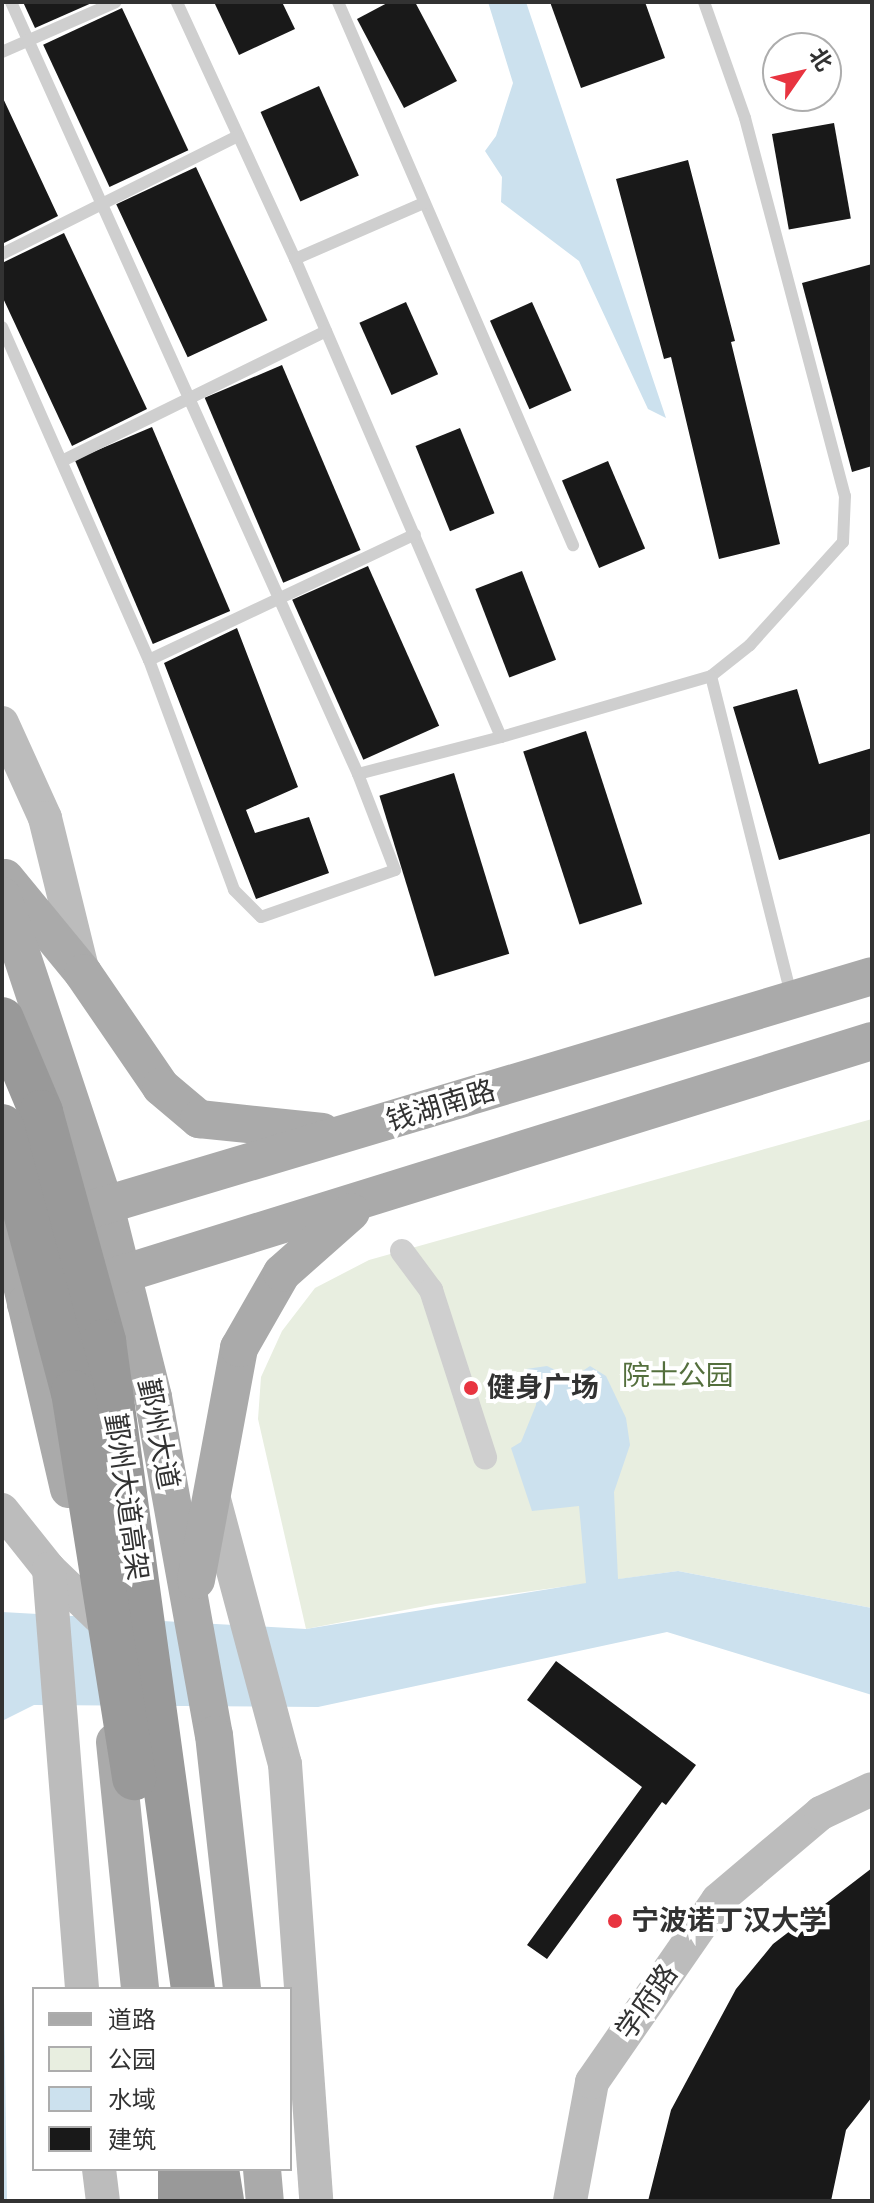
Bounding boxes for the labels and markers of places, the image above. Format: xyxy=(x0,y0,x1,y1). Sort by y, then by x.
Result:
place label: 健身广场 xyxy=(487,1371,599,1405)
marker: 健身广场 xyxy=(462,1379,480,1397)
place label: 宁波诺丁汉大学 xyxy=(631,1904,827,1938)
marker: 宁波诺丁汉大学 xyxy=(606,1912,624,1930)

